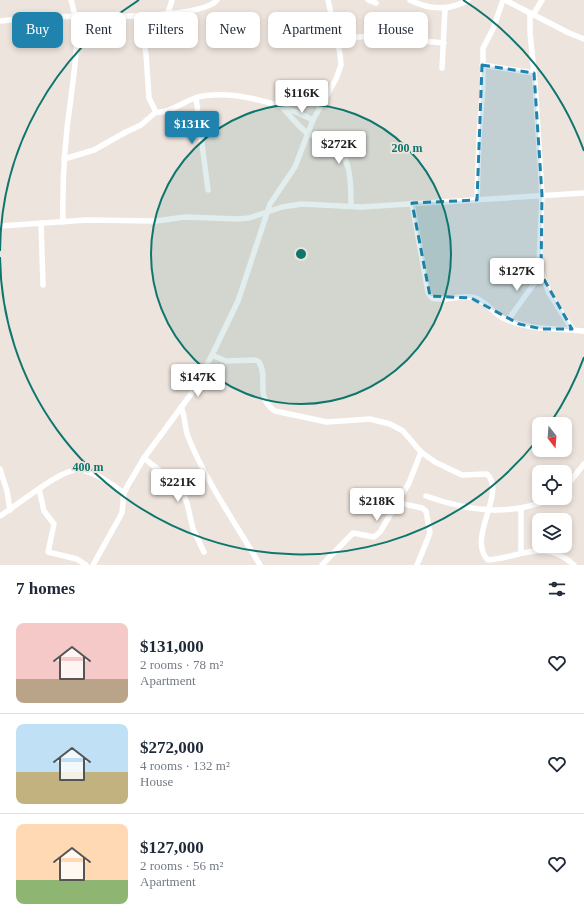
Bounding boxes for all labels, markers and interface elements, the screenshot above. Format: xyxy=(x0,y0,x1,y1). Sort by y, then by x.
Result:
chip: Buy xyxy=(12,12,63,48)
chip: Rent xyxy=(71,12,126,48)
chip: Filters xyxy=(134,12,198,48)
chip: New xyxy=(206,12,260,48)
chip: Apartment xyxy=(268,12,356,48)
chip: House xyxy=(364,12,428,48)
pin: $116K xyxy=(274,80,330,114)
text: $116K xyxy=(284,85,320,100)
pin: $131K xyxy=(164,111,220,145)
text: $131K xyxy=(174,116,210,131)
pin: $272K xyxy=(311,131,367,165)
text: $272K xyxy=(321,136,357,151)
text: 200 m xyxy=(392,141,423,155)
centre of rings xyxy=(294,247,308,261)
pin: $127K xyxy=(489,258,545,292)
text: $127K xyxy=(499,263,535,278)
pin: $147K xyxy=(170,364,226,398)
text: $147K xyxy=(180,369,216,384)
north arrow xyxy=(532,417,572,457)
map controls xyxy=(532,417,572,553)
text: 400 m xyxy=(73,460,104,474)
button: locate xyxy=(532,465,572,505)
pin: $221K xyxy=(150,469,206,503)
text: $221K xyxy=(160,474,196,489)
pin: $218K xyxy=(349,488,405,522)
text: $218K xyxy=(359,493,395,508)
button: layers xyxy=(532,513,572,553)
icon: filters xyxy=(546,578,568,600)
text: 7 homes xyxy=(16,579,75,598)
text: $131,000 xyxy=(140,637,204,656)
icon: home xyxy=(48,639,96,687)
icon: heart xyxy=(546,652,568,674)
text: 2 rooms · 78 m² xyxy=(140,657,223,672)
text: Apartment xyxy=(140,673,196,688)
text: $272,000 xyxy=(140,738,204,757)
icon: home xyxy=(48,740,96,788)
icon: heart xyxy=(546,753,568,775)
text: 4 rooms · 132 m² xyxy=(140,758,230,773)
text: House xyxy=(140,774,173,789)
text: $127,000 xyxy=(140,838,204,857)
icon: home xyxy=(48,840,96,888)
icon: heart xyxy=(546,853,568,875)
text: 2 rooms · 56 m² xyxy=(140,858,223,873)
text: Apartment xyxy=(140,874,196,889)

